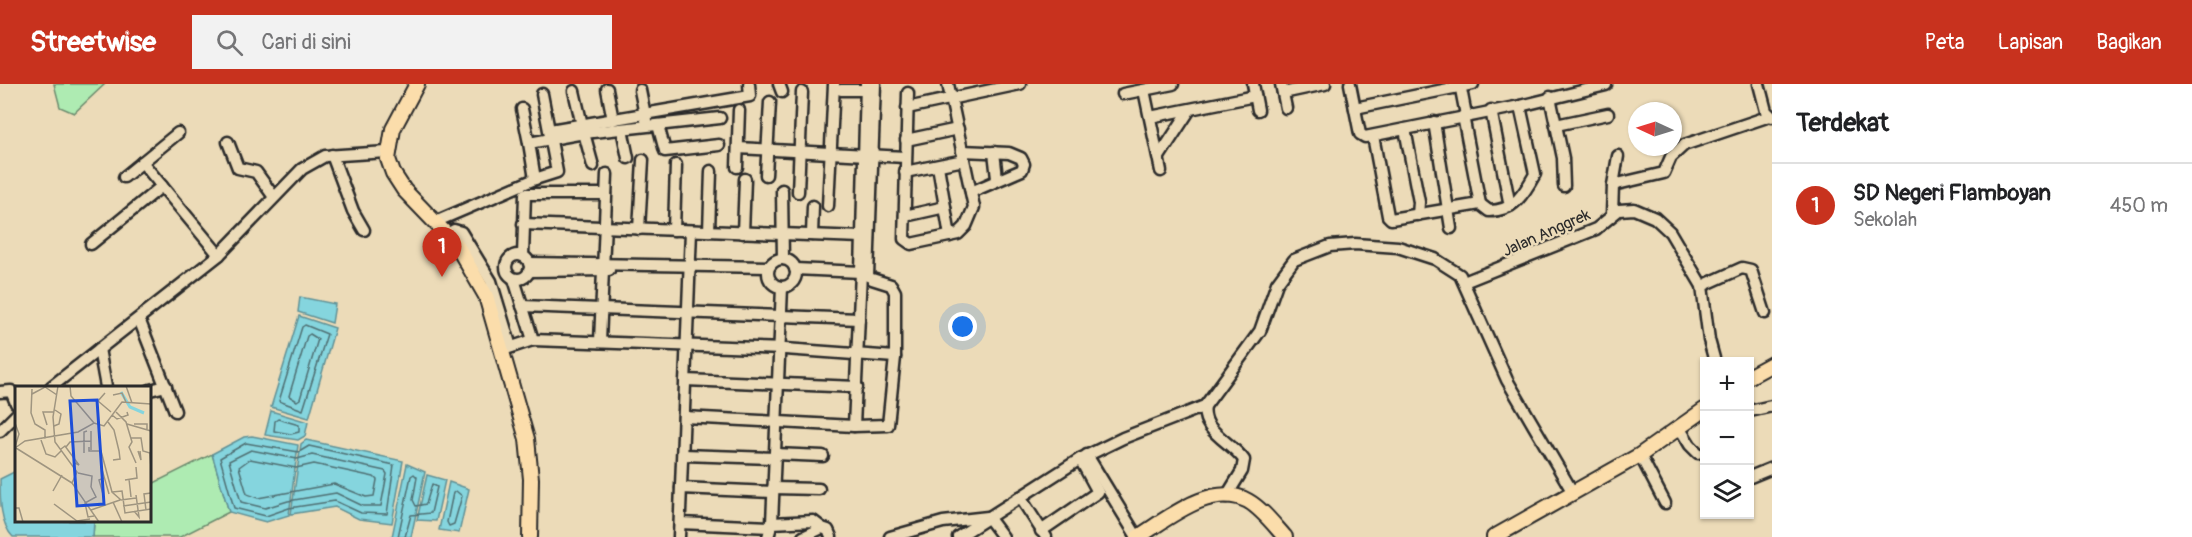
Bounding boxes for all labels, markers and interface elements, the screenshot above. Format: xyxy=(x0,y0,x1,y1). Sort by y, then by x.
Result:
search box xyxy=(192,15,612,69)
text: Streetwise xyxy=(30,25,156,60)
icon: search xyxy=(213,26,246,59)
text: Cari di sini xyxy=(261,28,351,56)
text: Peta xyxy=(1924,29,1965,56)
text: Lapisan xyxy=(1998,29,2063,56)
text: Bagikan xyxy=(2096,29,2162,56)
north arrow xyxy=(1628,102,1682,156)
text: Terdekat xyxy=(1796,107,1889,139)
text: SD Negeri Flamboyan xyxy=(1853,179,2051,207)
text: 1 xyxy=(1812,193,1819,218)
text: 450 m xyxy=(2110,193,2168,218)
street label: Jalan Anggrek xyxy=(1499,205,1594,261)
text: Sekolah xyxy=(1853,207,1917,232)
pin: 1 xyxy=(422,228,462,277)
your location xyxy=(948,312,977,341)
map controls xyxy=(1700,357,1754,519)
button: + xyxy=(1700,357,1754,411)
inset map xyxy=(15,386,152,522)
button: − xyxy=(1700,411,1754,465)
button: layers xyxy=(1700,465,1754,519)

